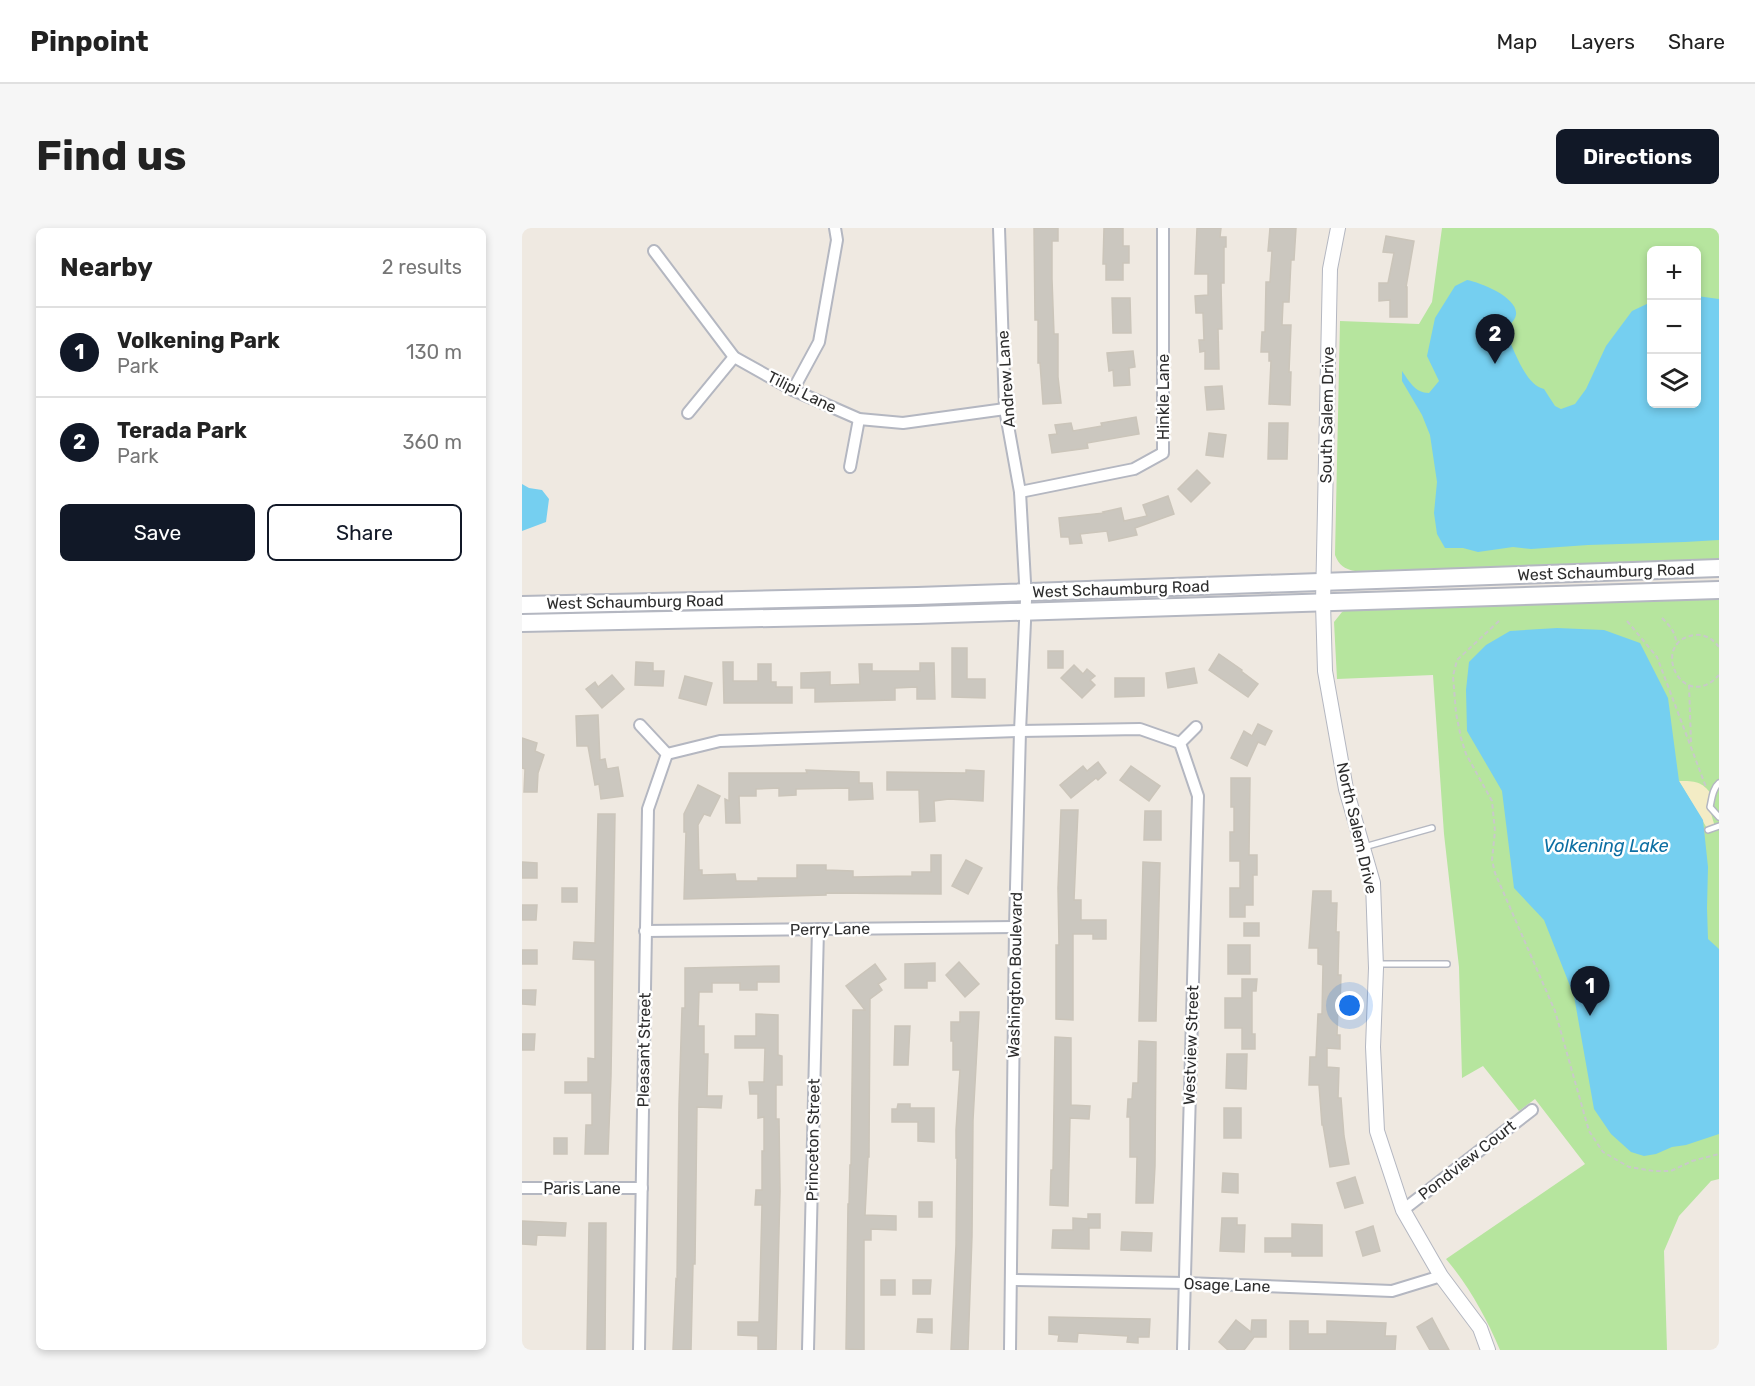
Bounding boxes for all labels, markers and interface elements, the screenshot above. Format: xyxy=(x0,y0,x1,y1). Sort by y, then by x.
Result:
text: Pinpoint xyxy=(30,25,149,58)
text: Map xyxy=(1496,29,1537,54)
text: Layers xyxy=(1570,29,1635,54)
text: Share xyxy=(1668,29,1725,54)
button: Directions xyxy=(1556,129,1719,184)
text: Find us xyxy=(36,131,187,181)
map controls xyxy=(1647,246,1701,408)
button: + xyxy=(1647,246,1701,300)
text: Nearby xyxy=(60,252,153,283)
text: 2 results xyxy=(382,255,462,279)
button: − xyxy=(1647,300,1701,354)
pin: 2 xyxy=(1476,314,1514,364)
text: Volkening Park xyxy=(117,327,280,354)
street label: Andrew Lane xyxy=(993,330,1019,428)
text: 1 xyxy=(75,340,84,364)
text: 130 m xyxy=(406,340,462,364)
street label: South Salem Drive xyxy=(1316,346,1338,484)
text: Park xyxy=(117,354,159,378)
street label: Hinkle Lane xyxy=(1154,354,1173,440)
button: layers xyxy=(1647,354,1701,408)
street label: Tilipi Lane xyxy=(764,367,840,417)
text: Terada Park xyxy=(117,417,247,444)
text: 2 xyxy=(73,430,86,454)
text: 360 m xyxy=(403,430,462,454)
text: Park xyxy=(117,444,159,468)
button: Save xyxy=(60,504,255,561)
button: Share xyxy=(267,504,462,561)
street label: West Schaumburg Road xyxy=(1517,559,1695,585)
street label: West Schaumburg Road xyxy=(1032,576,1210,602)
street label: West Schaumburg Road xyxy=(546,591,724,613)
street label: North Salem Drive xyxy=(1333,760,1381,896)
water label: Volkening Lake xyxy=(1543,835,1669,857)
street label: Washington Boulevard xyxy=(1004,892,1026,1058)
street label: Perry Lane xyxy=(790,919,870,939)
pin: 1 xyxy=(1570,966,1610,1016)
street label: Westview Street xyxy=(1179,985,1203,1105)
your location xyxy=(1335,991,1364,1020)
street label: Pleasant Street xyxy=(633,992,655,1108)
street label: Princeton Street xyxy=(802,1078,824,1202)
street label: Pondview Court xyxy=(1415,1116,1519,1204)
street label: Paris Lane xyxy=(543,1179,621,1198)
street label: Osage Lane xyxy=(1183,1274,1271,1296)

